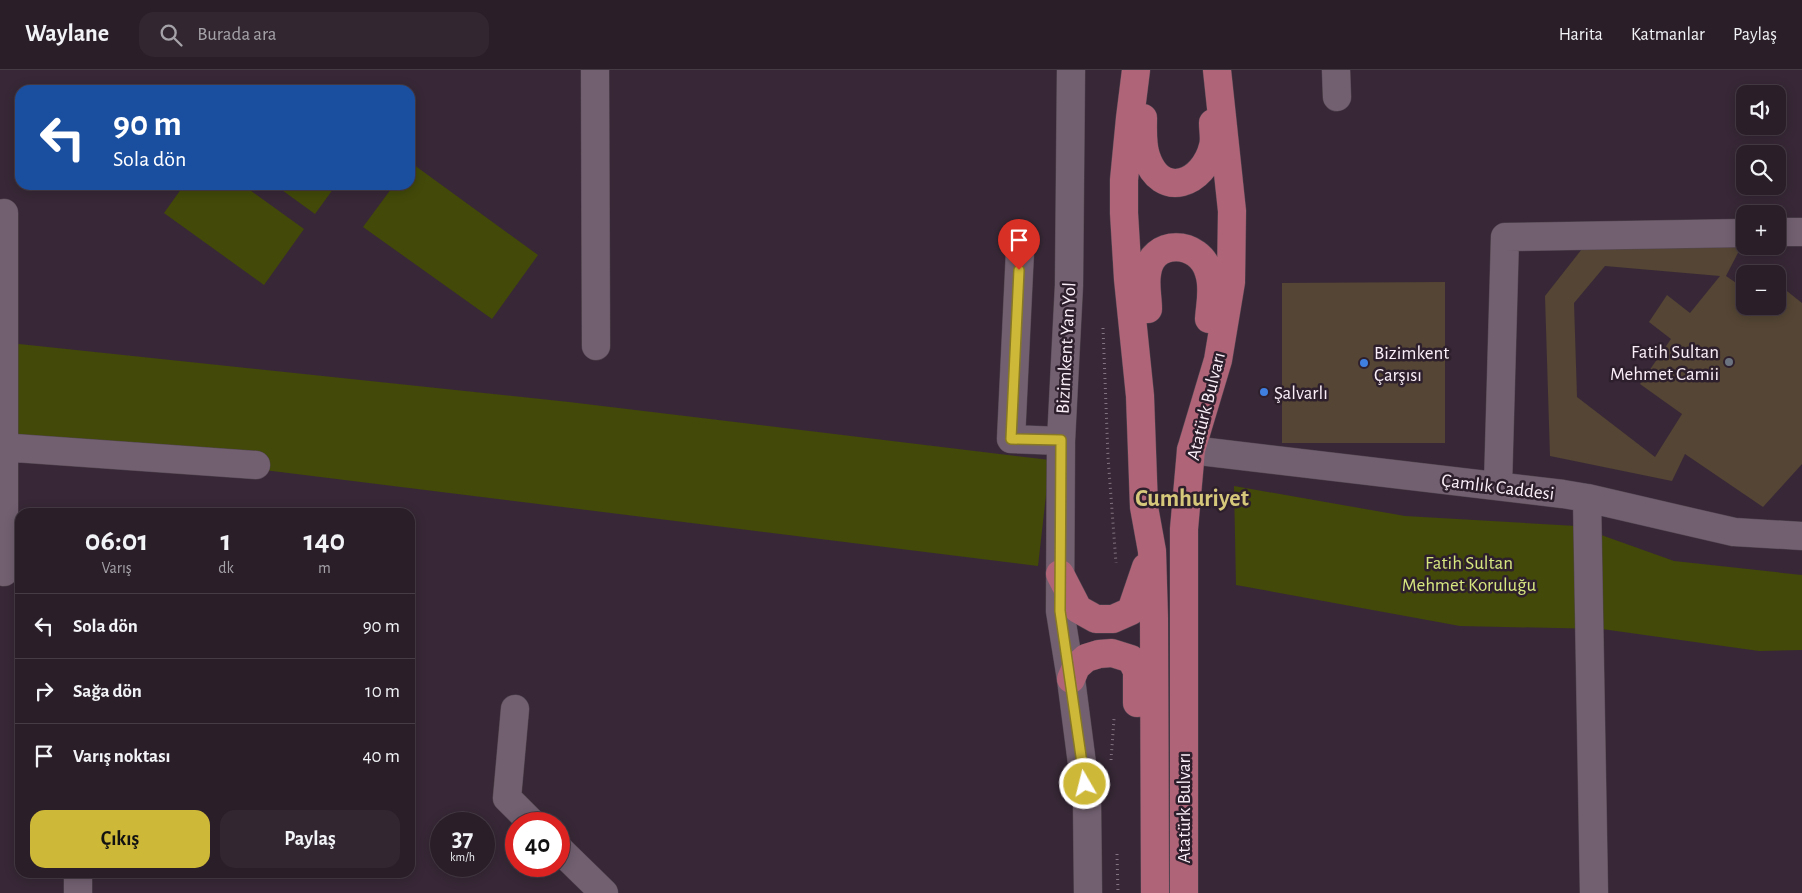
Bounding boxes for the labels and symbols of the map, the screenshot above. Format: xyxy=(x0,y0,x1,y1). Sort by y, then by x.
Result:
pin xyxy=(998,219,1040,270)
street label: Bizimkent Yan Yol xyxy=(1054,282,1079,414)
place label: Fatih Sultan Mehmet Camii xyxy=(1610,343,1719,384)
place label: Bizimkent Çarşısı xyxy=(1374,344,1449,385)
street label: Atatürk Bulvarı xyxy=(1184,350,1229,462)
marker: Fatih Sultan Mehmet Camii xyxy=(1723,356,1735,368)
marker: Bizimkent Çarşısı xyxy=(1358,357,1370,369)
place label: Şalvarlı xyxy=(1274,384,1328,403)
marker: Şalvarlı xyxy=(1258,386,1270,398)
street label: Çamlık Caddesi xyxy=(1440,471,1555,504)
district label: Cumhuriyet xyxy=(1135,487,1249,511)
park label: Fatih Sultan Mehmet Koruluğu xyxy=(1402,554,1537,595)
street label: Atatürk Bulvarı xyxy=(1175,753,1194,863)
position arrow xyxy=(1058,757,1110,809)
speed limit sign: 40 xyxy=(505,812,570,877)

